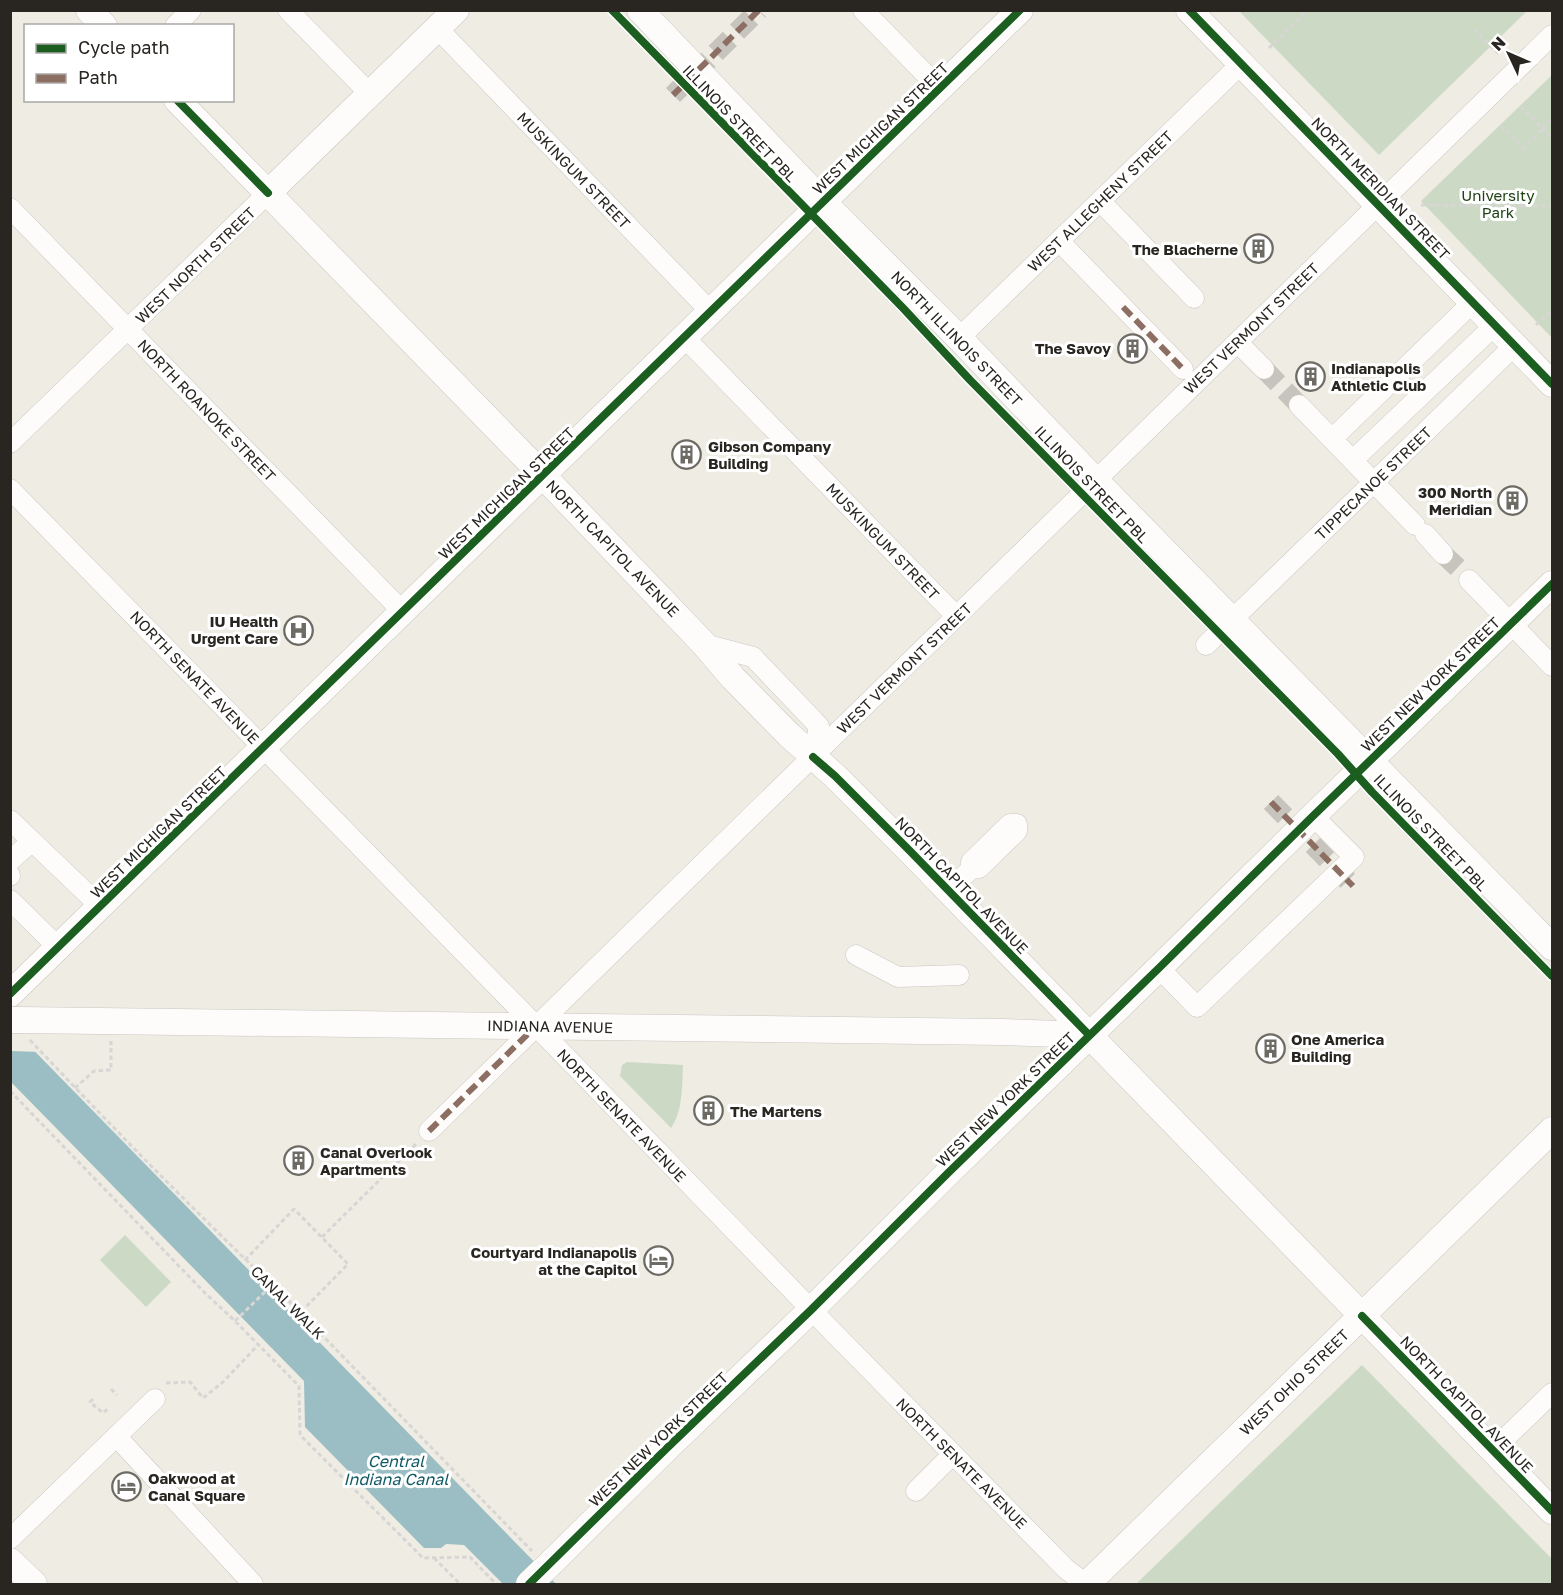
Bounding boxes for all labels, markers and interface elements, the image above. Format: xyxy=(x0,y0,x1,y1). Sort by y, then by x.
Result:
legend xyxy=(24,24,234,102)
north arrow xyxy=(1479,24,1539,84)
text: N xyxy=(1487,32,1510,55)
text: Cycle path xyxy=(78,36,170,58)
street label: WEST MICHIGAN STREET xyxy=(808,58,952,198)
street label: ILLINOIS STREET PBL xyxy=(679,61,801,186)
text: Path xyxy=(78,66,118,88)
street label: MUSKINGUM STREET xyxy=(514,108,634,232)
street label: NORTH MERIDIAN STREET xyxy=(1308,113,1454,263)
street label: WEST ALLEGHENY STREET xyxy=(1024,127,1176,275)
park label: University Park xyxy=(1461,186,1535,221)
street label: WEST NORTH STREET xyxy=(131,203,259,327)
building icon: The Blacherne xyxy=(1243,233,1275,265)
place label: The Blacherne xyxy=(1132,240,1238,258)
street label: WEST VERMONT STREET xyxy=(1180,259,1322,397)
street label: NORTH ILLINOIS STREET xyxy=(888,267,1026,409)
building icon: The Savoy xyxy=(1116,332,1148,364)
street label: NORTH ROANOKE STREET xyxy=(134,335,280,485)
place label: The Savoy xyxy=(1035,339,1111,357)
place label: Indianapolis Athletic Club xyxy=(1331,359,1426,394)
building icon: Indianapolis Athletic Club xyxy=(1294,361,1326,393)
street label: ILLINOIS STREET PBL xyxy=(1031,422,1153,547)
street label: WEST MICHIGAN STREET xyxy=(434,423,578,563)
street label: TIPPECANOE STREET xyxy=(1311,423,1435,543)
place label: Gibson Company Building xyxy=(708,437,831,472)
building icon: Gibson Company Building xyxy=(671,439,703,471)
street label: NORTH CAPITOL AVENUE xyxy=(543,476,683,620)
street label: MUSKINGUM STREET xyxy=(823,479,943,603)
place label: 300 North Meridian xyxy=(1418,483,1492,518)
building icon: 300 North Meridian xyxy=(1497,485,1529,517)
street label: WEST VERMONT STREET xyxy=(833,599,975,737)
street label: NORTH SENATE AVENUE xyxy=(127,607,263,747)
place label: IU Health Urgent Care xyxy=(191,612,278,647)
street label: WEST NEW YORK STREET xyxy=(1357,613,1503,755)
hospital icon: IU Health Urgent Care xyxy=(283,614,315,646)
street label: WEST MICHIGAN STREET xyxy=(86,762,230,902)
street label: ILLINOIS STREET PBL xyxy=(1370,770,1492,895)
street label: NORTH CAPITOL AVENUE xyxy=(892,813,1032,957)
street label: INDIANA AVENUE xyxy=(487,1016,613,1036)
street label: WEST NEW YORK STREET xyxy=(932,1028,1078,1170)
place label: One America Building xyxy=(1291,1030,1384,1065)
building icon: One America Building xyxy=(1254,1032,1286,1064)
street label: NORTH SENATE AVENUE xyxy=(554,1045,690,1185)
building icon: The Martens xyxy=(693,1095,725,1127)
place label: The Martens xyxy=(730,1102,822,1120)
place label: Canal Overlook Apartments xyxy=(320,1143,433,1178)
building icon: Canal Overlook Apartments xyxy=(283,1145,315,1177)
place label: Courtyard Indianapolis at the Capitol xyxy=(471,1243,637,1278)
hotel icon: Courtyard Indianapolis at the Capitol xyxy=(642,1245,674,1277)
street label: CANAL WALK xyxy=(248,1262,328,1342)
street label: WEST OHIO STREET xyxy=(1236,1325,1352,1439)
street label: NORTH CAPITOL AVENUE xyxy=(1397,1332,1537,1476)
street label: WEST NEW YORK STREET xyxy=(585,1368,731,1510)
street label: NORTH SENATE AVENUE xyxy=(893,1394,1031,1532)
water label: Central Indiana Canal xyxy=(344,1451,449,1489)
place label: Oakwood at Canal Square xyxy=(148,1469,245,1504)
hotel icon: Oakwood at Canal Square xyxy=(111,1471,143,1503)

